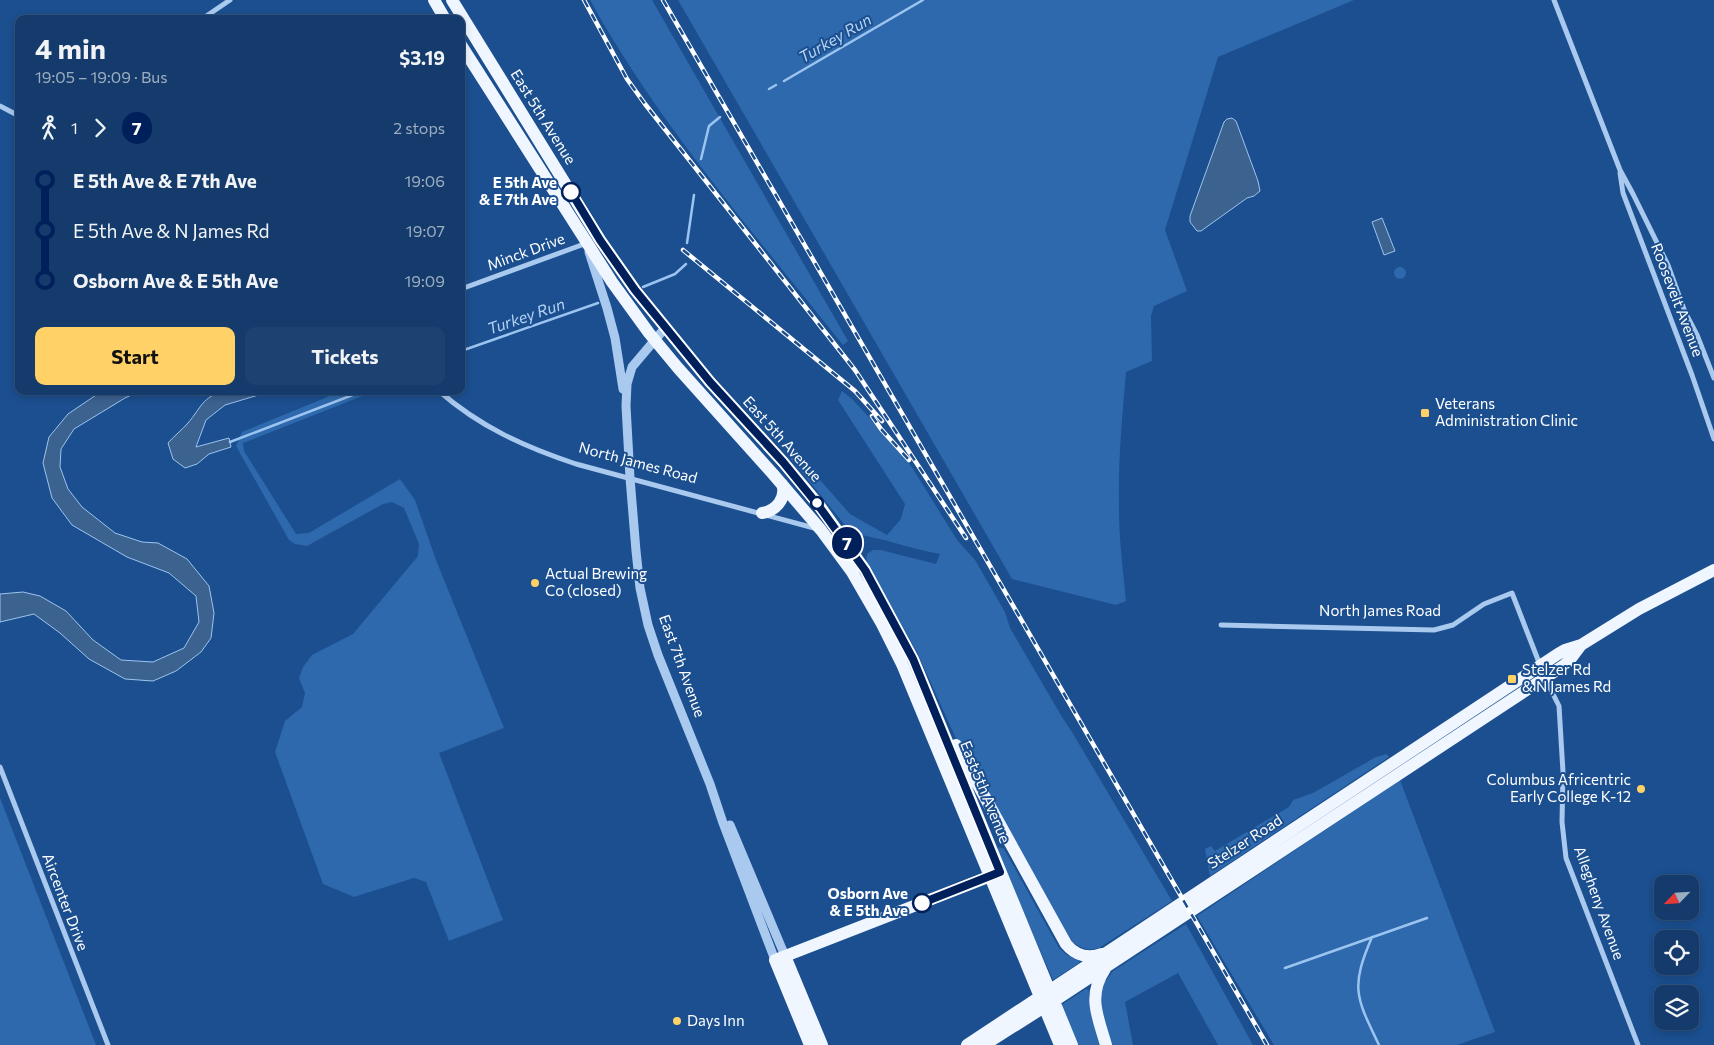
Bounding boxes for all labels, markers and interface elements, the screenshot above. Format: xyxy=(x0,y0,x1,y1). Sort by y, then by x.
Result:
water label: Turkey Run xyxy=(795,9,875,66)
text: 4 min xyxy=(35,31,106,65)
text: $3.19 xyxy=(399,46,445,69)
street label: East 5th Avenue xyxy=(507,66,580,167)
text: 19:05 – 19:09 · Bus xyxy=(35,67,167,86)
icon: walk xyxy=(35,114,63,142)
icon: forward xyxy=(86,114,114,142)
text: 7 xyxy=(132,117,142,139)
text: 1 xyxy=(71,118,78,137)
text: 2 stops xyxy=(393,118,445,137)
text: E 5th Ave & E 7th Ave xyxy=(73,169,257,192)
text: 19:06 xyxy=(405,171,445,190)
place label: E 5th Ave & E 7th Ave xyxy=(479,173,557,208)
marker: E 5th Ave & E 7th Ave xyxy=(561,182,581,202)
text: E 5th Ave & N James Rd xyxy=(73,219,270,242)
text: 19:07 xyxy=(406,221,445,240)
street label: Minck Drive xyxy=(484,229,567,273)
street label: Roosevelt Avenue xyxy=(1648,240,1708,359)
text: Osborn Ave & E 5th Ave xyxy=(73,269,278,292)
text: 19:09 xyxy=(405,271,445,290)
water label: Turkey Run xyxy=(485,293,567,338)
button: Start xyxy=(35,327,235,385)
button: Tickets xyxy=(245,327,445,385)
street label: East 5th Avenue xyxy=(740,392,826,485)
place label: Veterans Administration Clinic xyxy=(1435,394,1578,429)
marker: Veterans Administration Clinic xyxy=(1419,407,1431,419)
street label: North James Road xyxy=(577,438,699,486)
unlabelled marker xyxy=(810,496,824,510)
line badge: 7 xyxy=(831,527,863,559)
text: 7 xyxy=(842,532,852,554)
place label: Actual Brewing Co (closed) xyxy=(545,564,647,599)
marker: Actual Brewing Co (closed) xyxy=(529,577,541,589)
street label: North James Road xyxy=(1319,601,1441,619)
street label: East 7th Avenue xyxy=(656,612,710,720)
place label: Stelzer Rd & N James Rd xyxy=(1522,660,1611,695)
marker: Stelzer Rd & N James Rd xyxy=(1506,673,1518,685)
street label: East 5th Avenue xyxy=(957,738,1015,846)
place label: Columbus Africentric Early College K-12 xyxy=(1486,770,1631,805)
marker: Columbus Africentric Early College K-12 xyxy=(1635,783,1647,795)
street label: Stelzer Road xyxy=(1204,810,1285,872)
street label: Allegheny Avenue xyxy=(1571,843,1629,962)
street label: Aircenter Drive xyxy=(39,850,93,953)
north arrow xyxy=(1654,875,1699,920)
map controls xyxy=(1654,875,1699,1030)
place label: Osborn Ave & E 5th Ave xyxy=(827,884,908,919)
marker: Osborn Ave & E 5th Ave xyxy=(912,893,932,913)
button: locate xyxy=(1654,930,1699,975)
button: layers xyxy=(1654,985,1699,1030)
place label: Days Inn xyxy=(687,1011,744,1029)
marker: Days Inn xyxy=(671,1015,683,1027)

